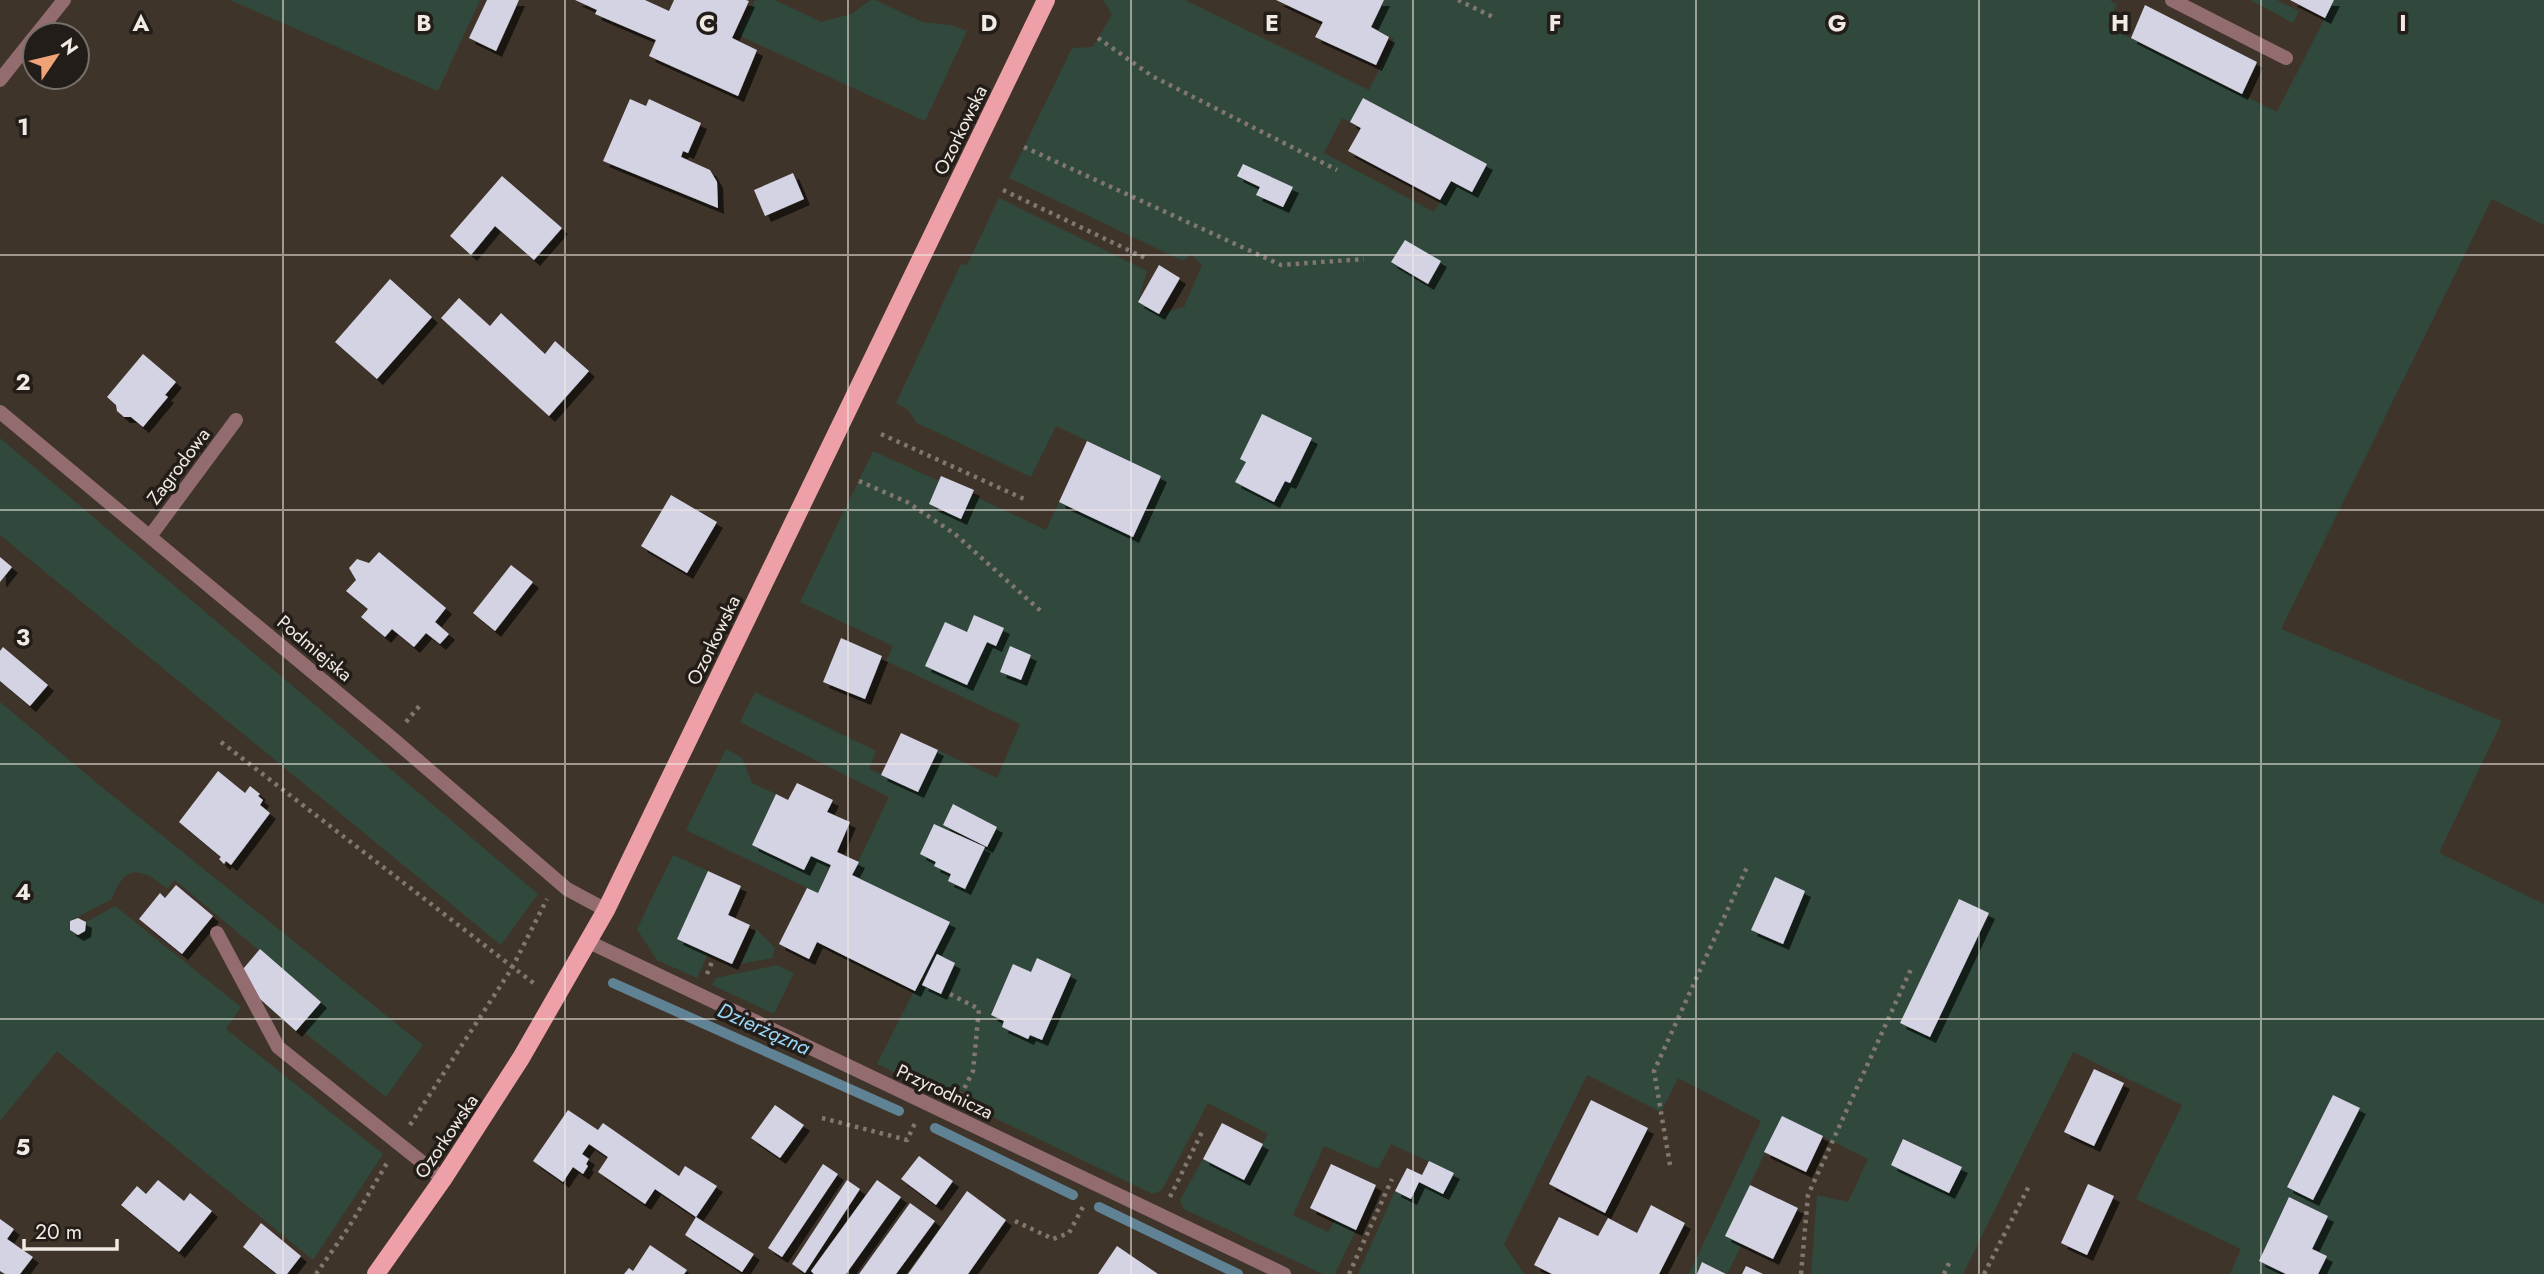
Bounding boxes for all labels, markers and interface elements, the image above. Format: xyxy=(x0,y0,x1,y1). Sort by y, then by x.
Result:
text: A xyxy=(132,6,150,40)
text: B xyxy=(416,6,432,40)
text: C xyxy=(699,6,715,40)
text: D xyxy=(981,6,998,40)
text: E xyxy=(1265,6,1279,40)
text: F xyxy=(1549,6,1561,40)
text: G xyxy=(1828,6,1846,40)
text: H xyxy=(2111,6,2129,40)
text: I xyxy=(2399,6,2407,40)
north arrow xyxy=(21,21,91,91)
text: N xyxy=(54,33,85,60)
street label: Ozorkowska xyxy=(927,81,994,180)
text: 1 xyxy=(17,110,29,144)
text: 2 xyxy=(15,365,31,399)
street label: Zagrodowa xyxy=(141,422,216,510)
street label: Ozorkowska xyxy=(680,591,747,690)
street label: Podmiejska xyxy=(271,609,358,688)
text: 3 xyxy=(16,620,30,654)
text: 4 xyxy=(15,875,31,909)
water label: Dzierżązna xyxy=(713,995,816,1063)
street label: Przyrodnicza xyxy=(892,1057,998,1126)
street label: Ozorkowska xyxy=(408,1089,485,1184)
text: 5 xyxy=(16,1130,30,1164)
scale bar xyxy=(24,1208,117,1252)
text: 20 m xyxy=(35,1217,82,1247)

